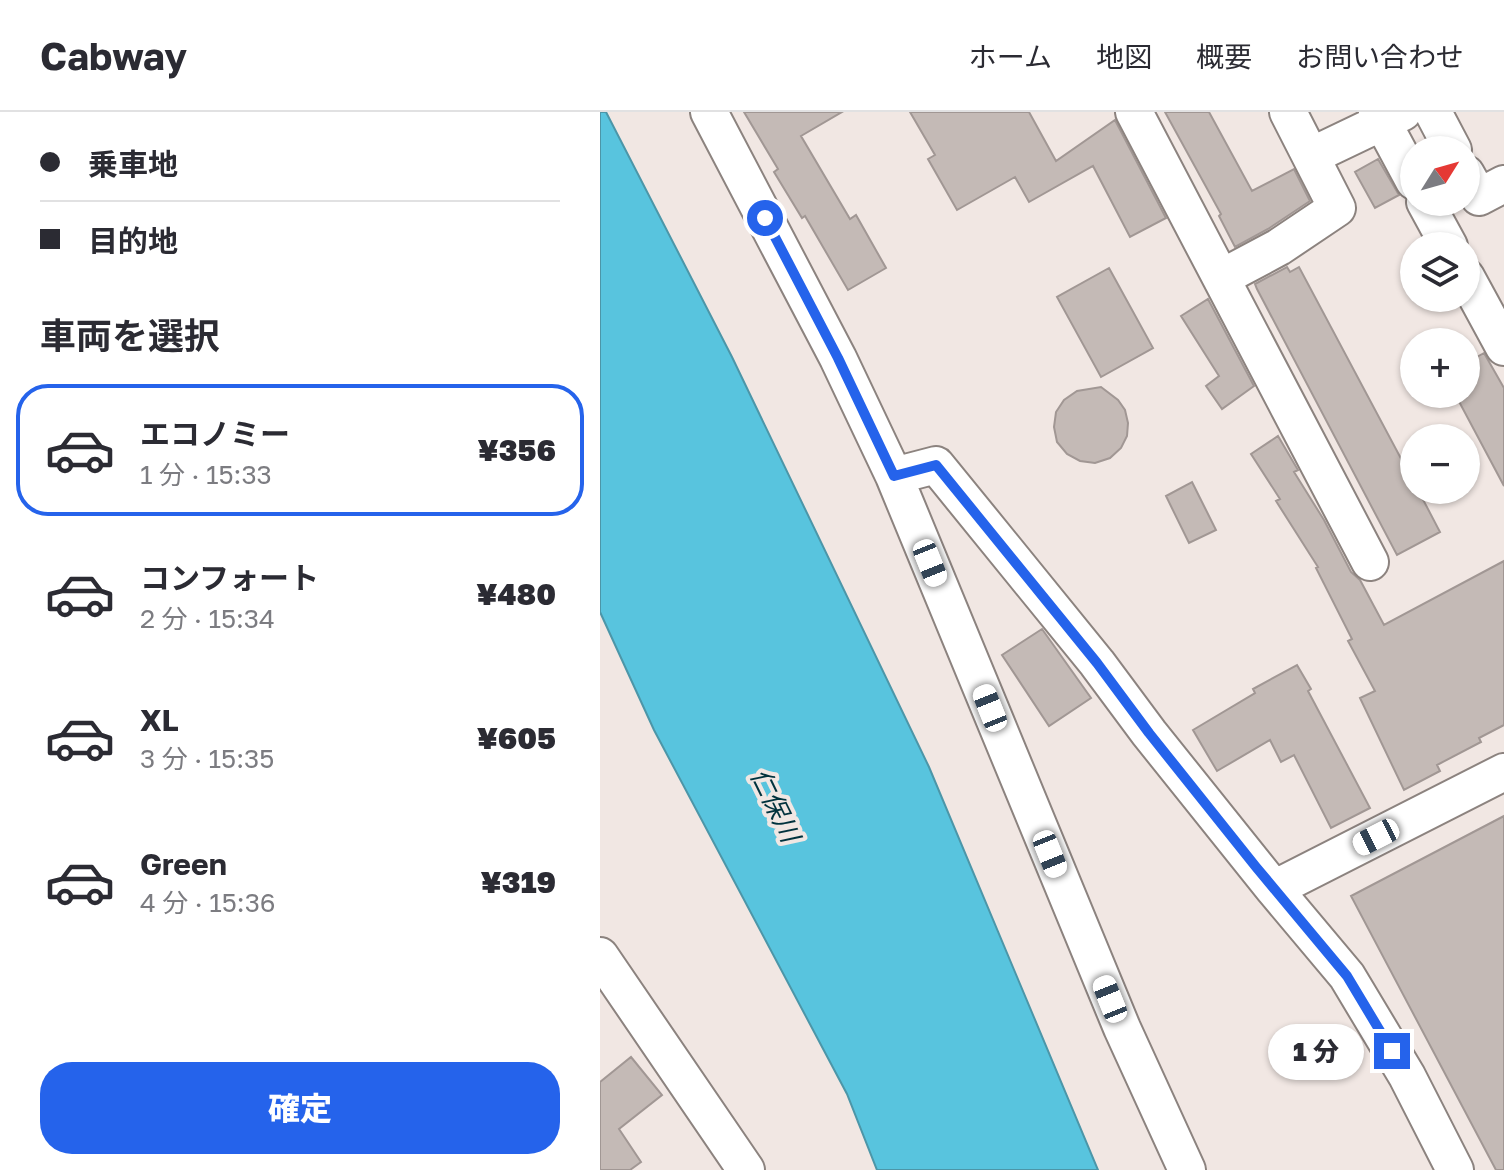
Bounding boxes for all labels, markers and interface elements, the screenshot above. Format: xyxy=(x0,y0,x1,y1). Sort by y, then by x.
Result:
text: Cabway xyxy=(40,33,187,78)
text: ホーム xyxy=(969,40,1052,73)
text: 地図 xyxy=(1096,40,1152,73)
text: 概要 xyxy=(1196,40,1252,73)
text: お問い合わせ xyxy=(1296,40,1464,73)
north arrow xyxy=(1400,136,1480,216)
map controls xyxy=(1400,136,1480,504)
text: 乗車地 xyxy=(88,146,178,182)
route start xyxy=(747,200,783,236)
text: 目的地 xyxy=(88,223,178,259)
button: layers xyxy=(1400,232,1480,312)
text: 車両を選択 xyxy=(40,314,220,357)
button: + xyxy=(1400,328,1480,408)
icon: car xyxy=(44,414,116,486)
text: エコノミー xyxy=(140,416,290,452)
button: − xyxy=(1400,424,1480,504)
text: ¥356 xyxy=(478,432,556,468)
text: 1 分 · 15:33 xyxy=(140,459,272,490)
car xyxy=(910,536,950,590)
icon: car xyxy=(44,558,116,630)
text: コンフォート xyxy=(140,560,319,596)
text: ¥480 xyxy=(476,576,556,612)
text: 2 分 · 15:34 xyxy=(140,603,275,634)
car xyxy=(970,681,1010,735)
icon: car xyxy=(44,702,116,774)
text: XL xyxy=(140,702,179,738)
text: ¥605 xyxy=(477,720,556,756)
text: 3 分 · 15:35 xyxy=(140,743,274,774)
water label: 仁保川 xyxy=(744,763,808,849)
car xyxy=(1349,815,1403,859)
car xyxy=(1030,827,1070,881)
icon: car xyxy=(44,846,116,918)
text: Green xyxy=(140,846,227,882)
text: ¥319 xyxy=(481,864,556,900)
text: 4 分 · 15:36 xyxy=(140,887,276,918)
car xyxy=(1090,972,1130,1026)
callout: 1 分 xyxy=(1268,1023,1364,1079)
route end xyxy=(1374,1033,1410,1069)
text: 1 分 xyxy=(1293,1036,1339,1067)
button: 確定 xyxy=(40,1062,560,1154)

